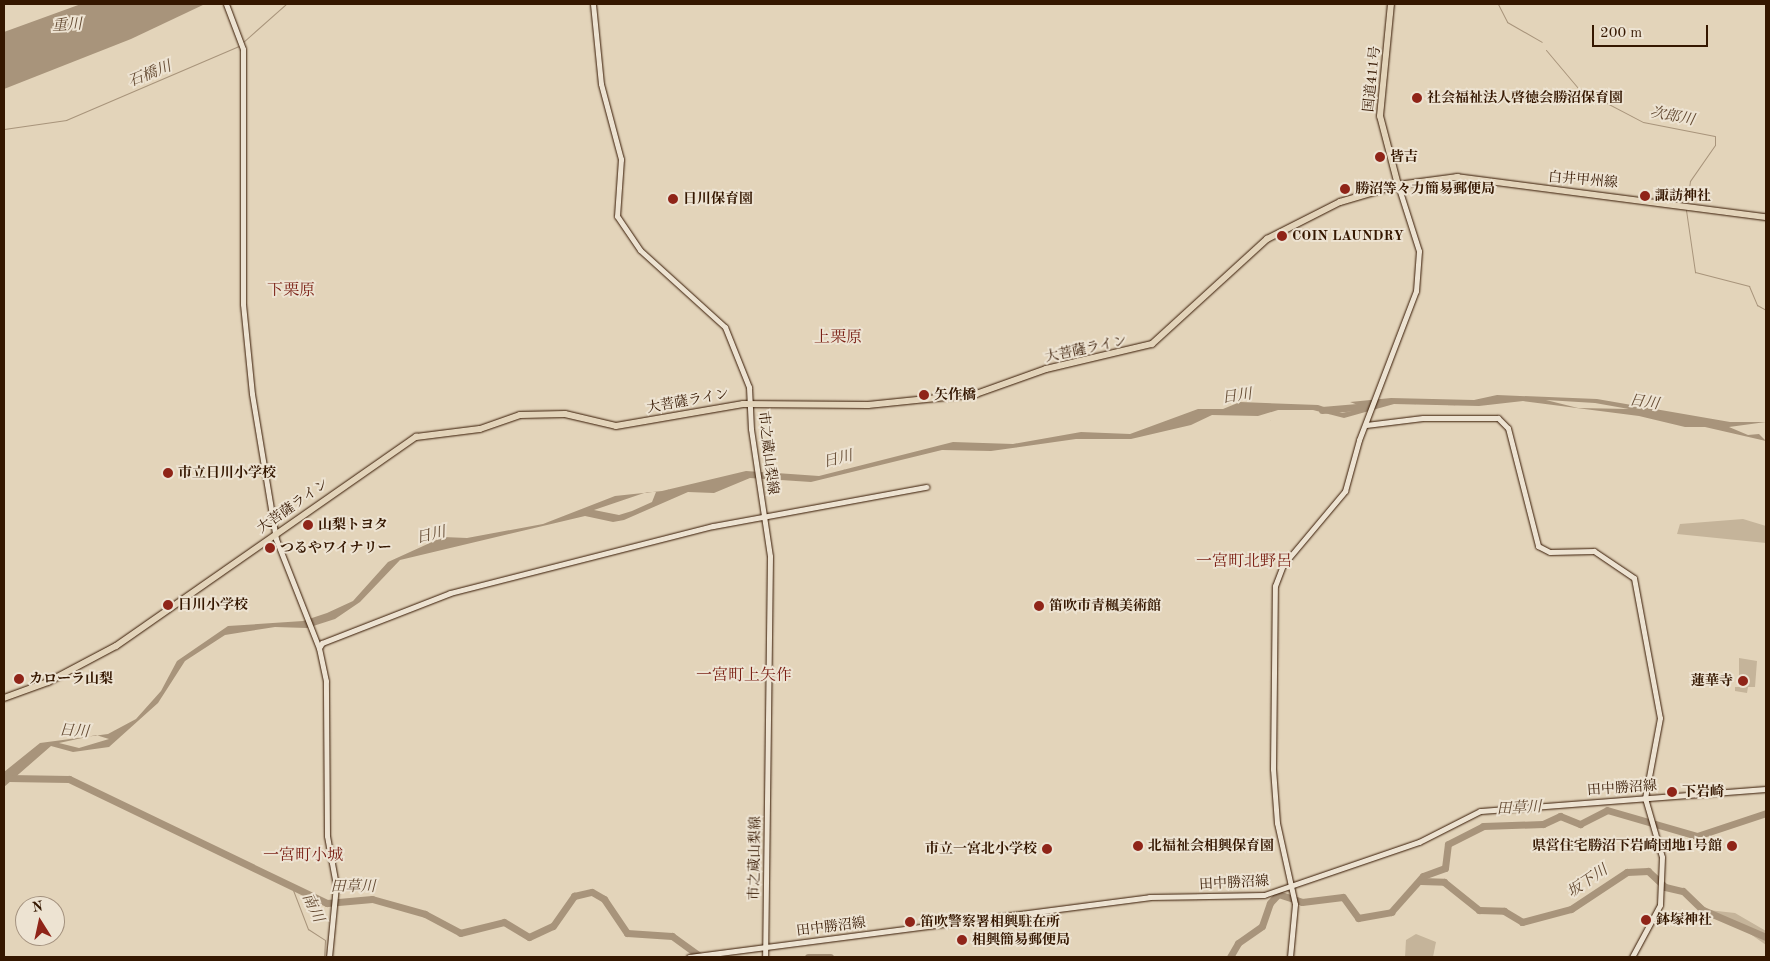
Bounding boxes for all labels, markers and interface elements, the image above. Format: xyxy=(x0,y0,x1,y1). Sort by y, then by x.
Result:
scale bar xyxy=(1595,15,1711,47)
water label: 重川 xyxy=(52,16,82,36)
text: 200 m xyxy=(1600,26,1642,41)
street label: 国道411号 xyxy=(1360,45,1384,113)
water label: 石橋川 xyxy=(126,58,174,92)
place label: 社会福祉法人啓徳会勝沼保育園 xyxy=(1427,90,1623,106)
marker: 社会福祉法人啓徳会勝沼保育園 xyxy=(1411,92,1423,104)
water label: 次郎川 xyxy=(1648,104,1696,130)
place label: 皆吉 xyxy=(1390,149,1418,165)
marker: 皆吉 xyxy=(1374,151,1386,163)
street label: 白井甲州線 xyxy=(1547,169,1619,191)
place label: 勝沼等々力簡易郵便局 xyxy=(1355,181,1495,197)
marker: 勝沼等々力簡易郵便局 xyxy=(1339,183,1351,195)
place label: 諏訪神社 xyxy=(1655,188,1711,204)
marker: 諏訪神社 xyxy=(1639,190,1651,202)
place label: 日川保育園 xyxy=(683,191,753,207)
marker: 日川保育園 xyxy=(667,193,679,205)
place label: COIN LAUNDRY xyxy=(1292,228,1404,244)
marker: COIN LAUNDRY xyxy=(1276,230,1288,242)
district label: 下栗原 xyxy=(267,281,315,301)
district label: 上栗原 xyxy=(814,328,862,348)
street label: 大菩薩ライン xyxy=(1043,332,1129,366)
street label: 大菩薩ライン xyxy=(645,385,731,417)
water label: 日川 xyxy=(1221,386,1253,408)
place label: 矢作橋 xyxy=(934,387,976,403)
marker: 矢作橋 xyxy=(918,389,930,401)
water label: 日川 xyxy=(1628,392,1660,414)
street label: 市之蔵山梨線 xyxy=(755,410,781,496)
water label: 日川 xyxy=(821,448,855,472)
place label: 市立日川小学校 xyxy=(178,465,276,481)
marker: 市立日川小学校 xyxy=(162,467,174,479)
street label: 大菩薩ライン xyxy=(254,475,332,537)
place label: 山梨トヨタ xyxy=(318,517,388,533)
marker: 山梨トヨタ xyxy=(302,519,314,531)
water label: 日川 xyxy=(414,524,448,548)
place label: つるやワイナリー xyxy=(280,540,392,556)
marker: つるやワイナリー xyxy=(264,542,276,554)
district label: 一宮町北野呂 xyxy=(1196,552,1292,572)
place label: 日川小学校 xyxy=(178,597,248,613)
place label: 笛吹市青楓美術館 xyxy=(1049,598,1161,614)
marker: 日川小学校 xyxy=(162,599,174,611)
marker: 笛吹市青楓美術館 xyxy=(1033,600,1045,612)
district label: 一宮町上矢作 xyxy=(696,666,792,686)
place label: カローラ山梨 xyxy=(29,671,113,687)
marker: カローラ山梨 xyxy=(13,673,25,685)
place label: 蓮華寺 xyxy=(1691,673,1733,689)
marker: 蓮華寺 xyxy=(1737,675,1749,687)
water label: 日川 xyxy=(58,722,90,742)
street label: 田中勝沼線 xyxy=(1586,777,1658,799)
place label: 下岩崎 xyxy=(1682,784,1724,800)
marker: 下岩崎 xyxy=(1666,786,1678,798)
water label: 田草川 xyxy=(1496,799,1542,819)
street label: 市之蔵山梨線 xyxy=(746,816,764,900)
place label: 北福祉会相興保育園 xyxy=(1148,838,1274,854)
place label: 県営住宅勝沼下岩崎団地1号館 xyxy=(1532,838,1722,854)
marker: 北福祉会相興保育園 xyxy=(1132,840,1144,852)
marker: 県営住宅勝沼下岩崎団地1号館 xyxy=(1726,840,1738,852)
place label: 市立一宮北小学校 xyxy=(925,841,1037,857)
marker: 市立一宮北小学校 xyxy=(1041,843,1053,855)
district label: 一宮町小城 xyxy=(263,846,343,866)
water label: 坂下川 xyxy=(1564,862,1612,902)
street label: 田中勝沼線 xyxy=(1199,873,1269,893)
water label: 田草川 xyxy=(331,879,375,897)
water label: 南川 xyxy=(298,891,326,925)
north arrow xyxy=(15,896,65,946)
text: N xyxy=(31,899,44,915)
place label: 鉢塚神社 xyxy=(1656,912,1712,928)
street label: 田中勝沼線 xyxy=(795,914,867,940)
place label: 笛吹警察署相興駐在所 xyxy=(920,914,1060,930)
marker: 鉢塚神社 xyxy=(1640,914,1652,926)
marker: 笛吹警察署相興駐在所 xyxy=(904,916,916,928)
place label: 相興簡易郵便局 xyxy=(972,932,1070,948)
marker: 相興簡易郵便局 xyxy=(956,934,968,946)

